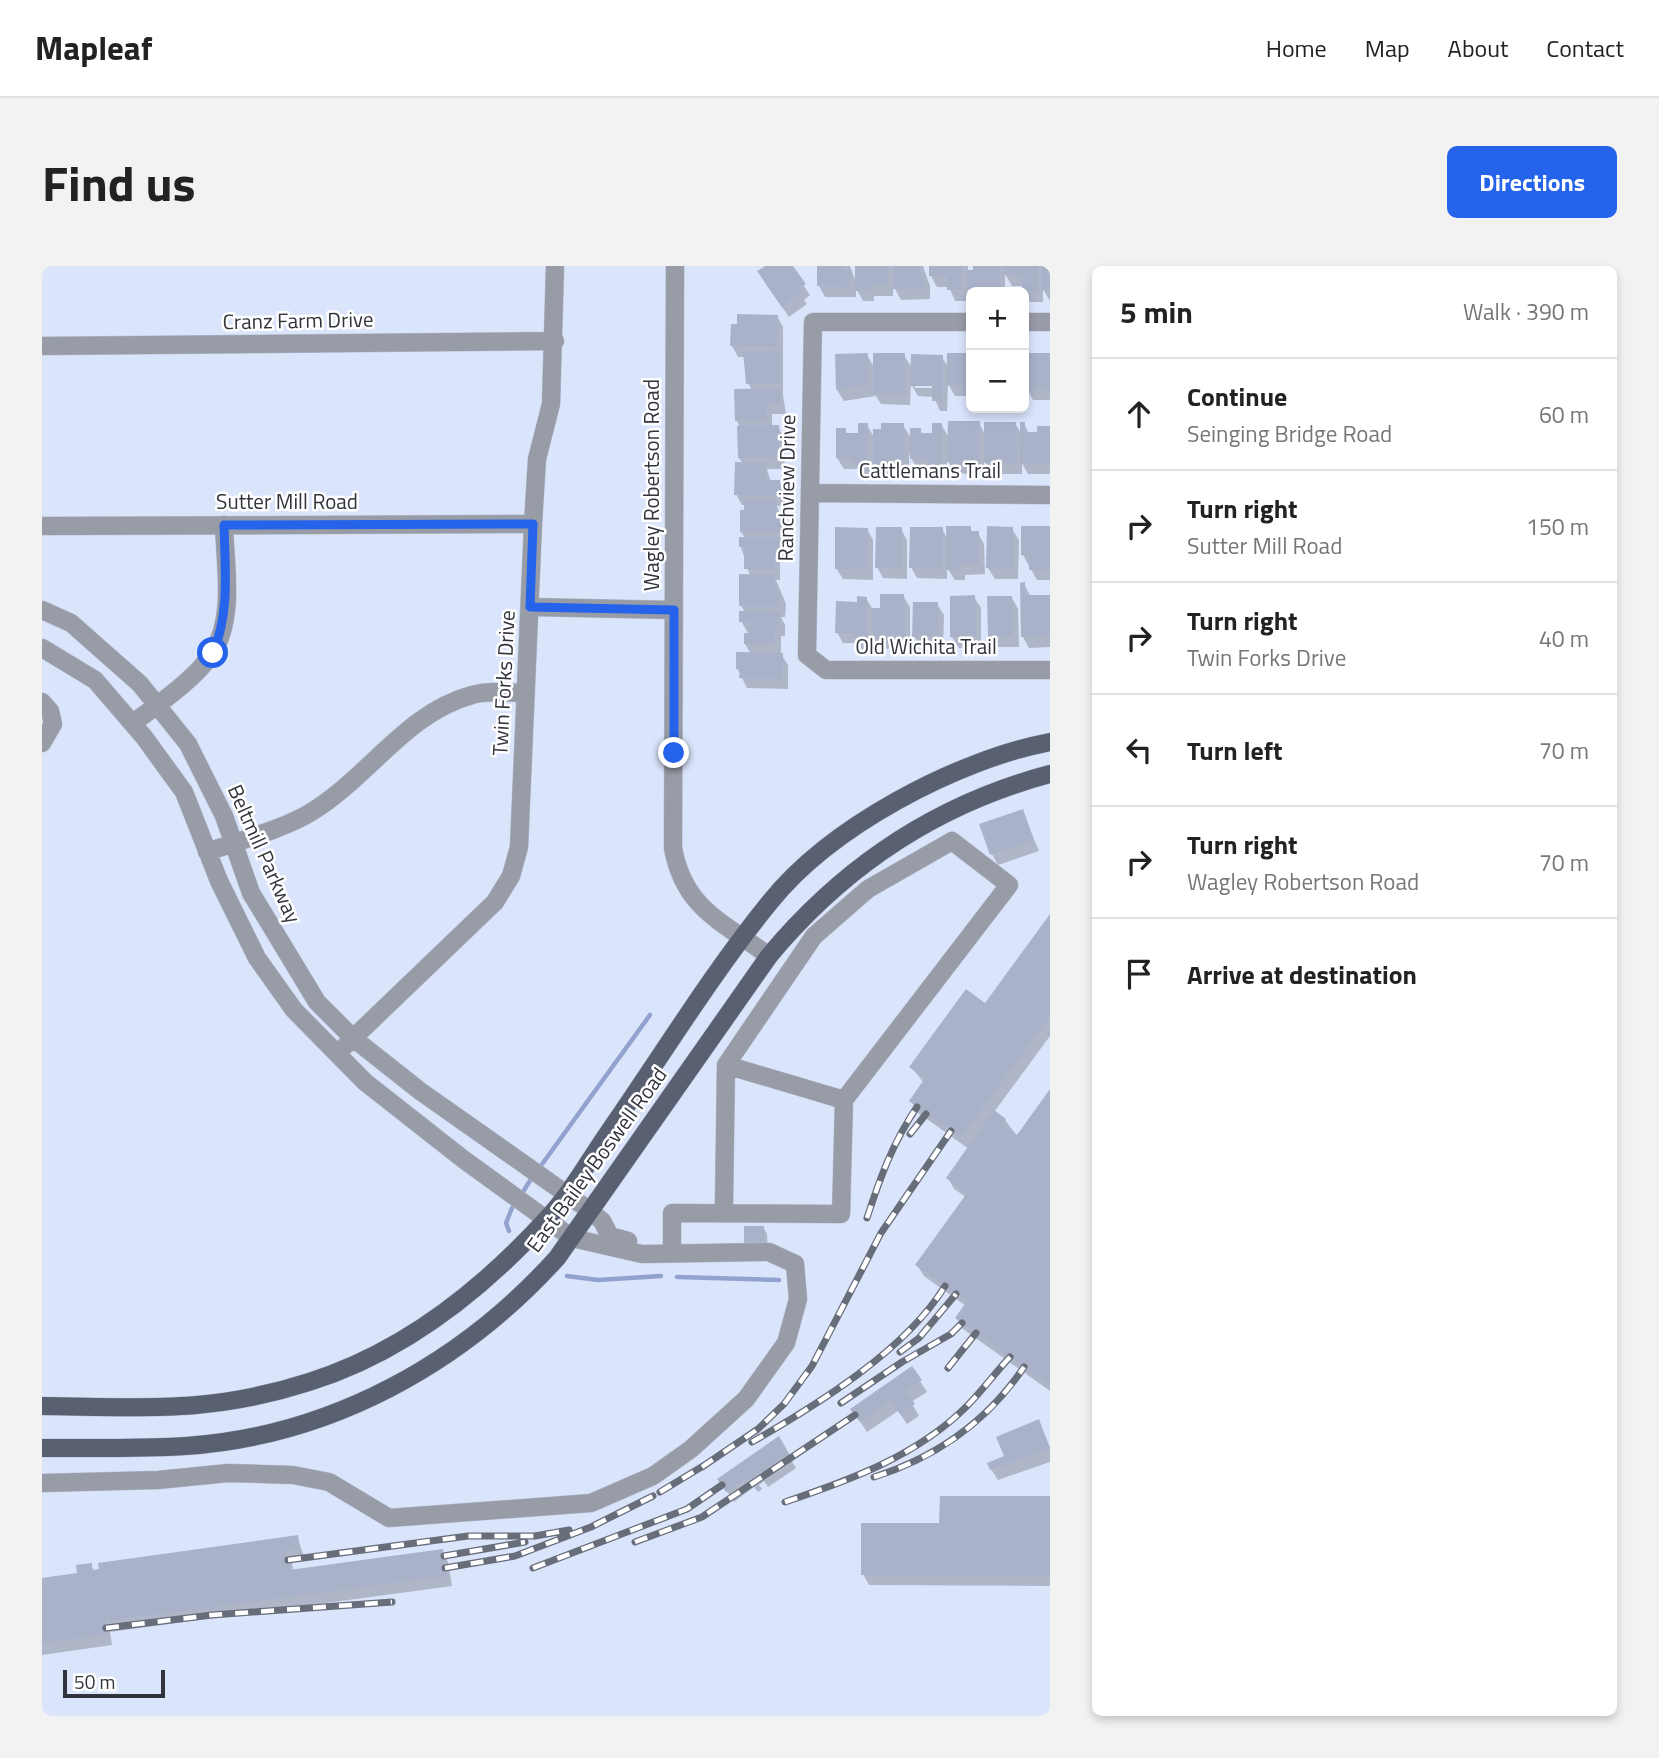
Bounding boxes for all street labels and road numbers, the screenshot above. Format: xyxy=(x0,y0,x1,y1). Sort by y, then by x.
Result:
street label: Cranz Farm Drive xyxy=(222,303,374,337)
street label: Wagley Robertson Road xyxy=(635,379,667,591)
street label: Ranchview Drive xyxy=(769,414,803,562)
street label: Cattlemans Trail xyxy=(859,454,1001,486)
street label: Sutter Mill Road xyxy=(216,485,358,517)
street label: Twin Forks Drive xyxy=(483,609,523,756)
street label: Old Wichita Trail xyxy=(855,630,997,662)
street label: Beltmill Parkway xyxy=(220,779,310,928)
street label: East Bailey Boswell Road xyxy=(518,1060,674,1259)

